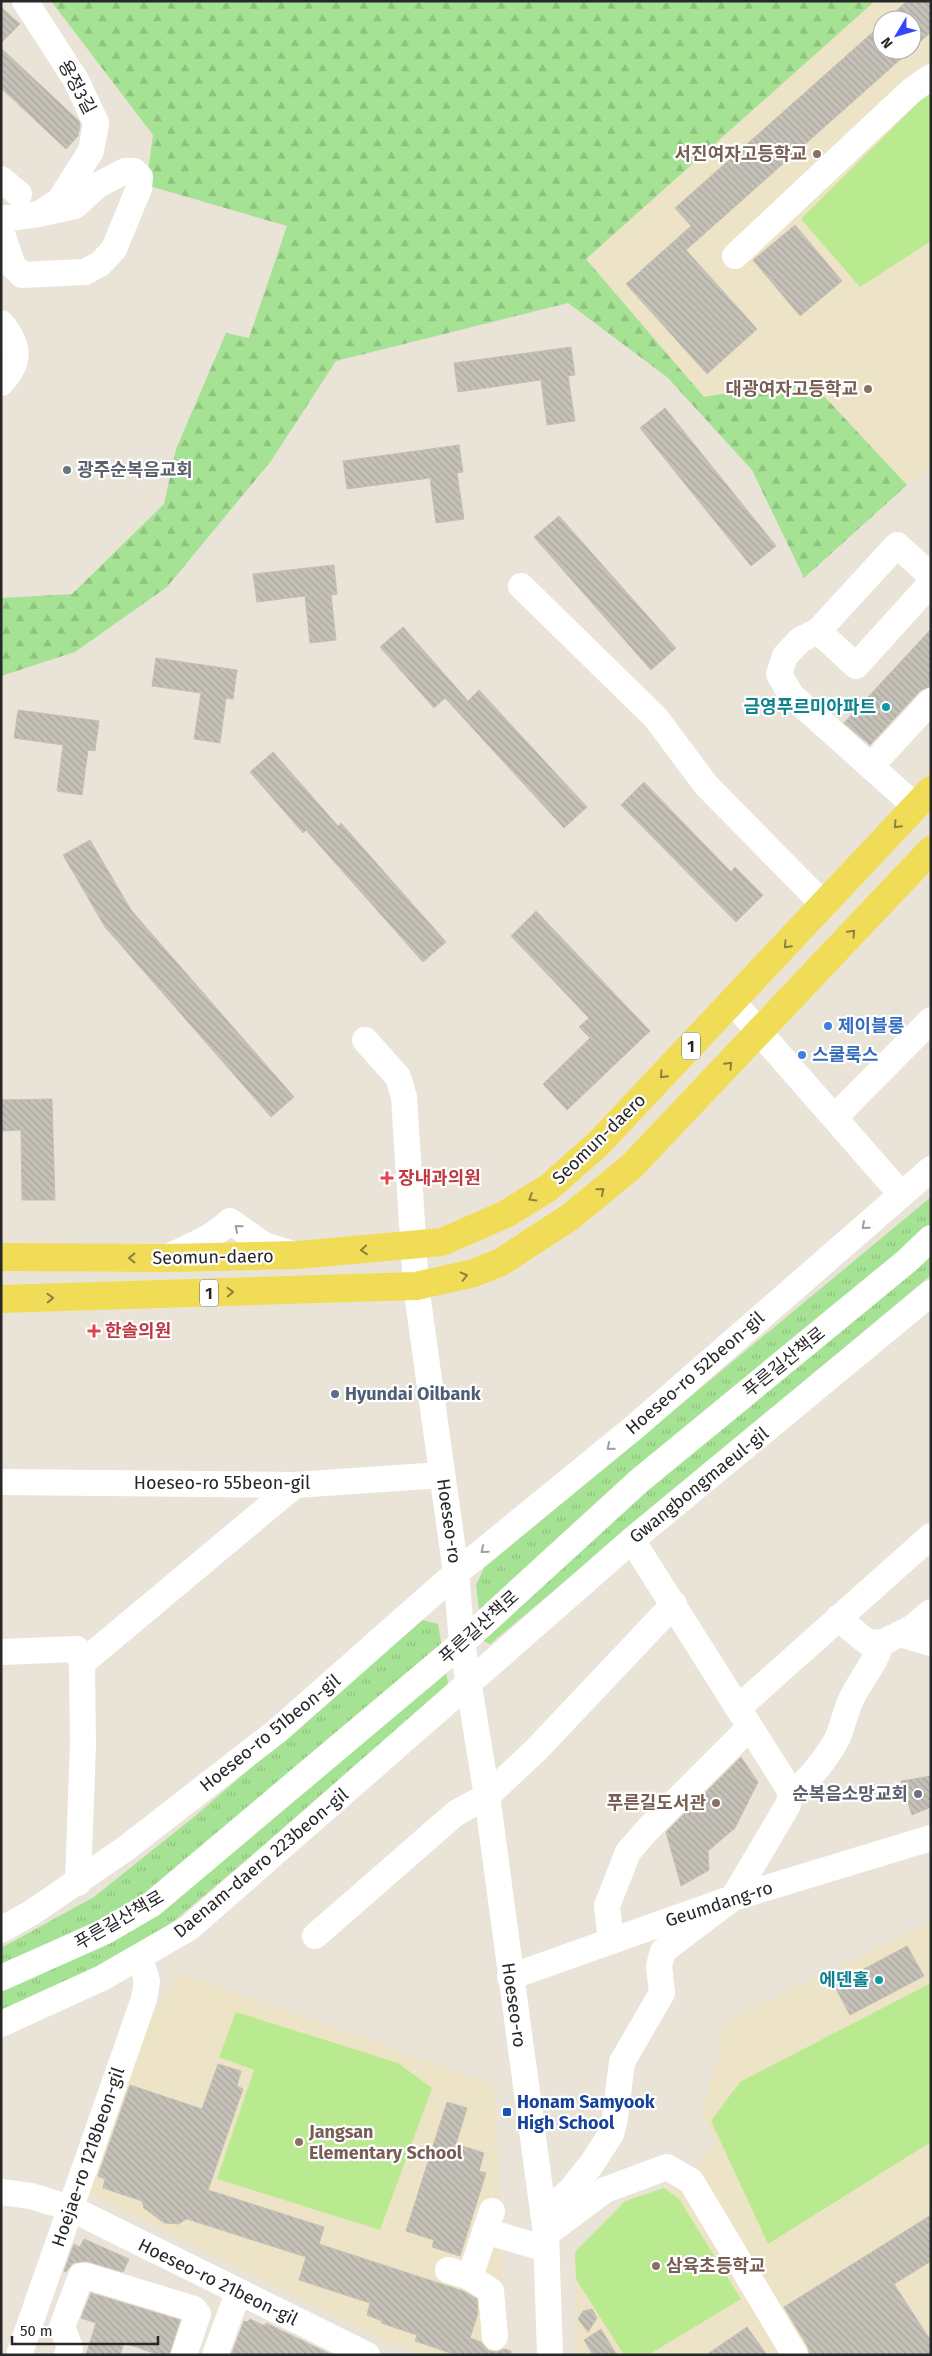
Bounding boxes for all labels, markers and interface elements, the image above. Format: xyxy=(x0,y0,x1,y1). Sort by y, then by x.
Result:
north arrow xyxy=(872,10,922,60)
text: N xyxy=(878,34,897,52)
street label: 용정3길 xyxy=(54,56,100,118)
place label: 서진여자고등학교 xyxy=(675,143,807,165)
marker: 서진여자고등학교 xyxy=(811,148,823,160)
place label: 대광여자고등학교 xyxy=(726,378,858,400)
marker: 대광여자고등학교 xyxy=(862,383,874,395)
place label: 광주순복음교회 xyxy=(77,459,193,481)
marker: 광주순복음교회 xyxy=(61,464,73,476)
place label: 금영푸르미아파트 xyxy=(744,696,876,718)
marker: 금영푸르미아파트 xyxy=(880,701,892,713)
one-way arrow xyxy=(894,820,903,829)
one-way arrow xyxy=(846,930,855,939)
one-way arrow xyxy=(784,939,793,948)
place label: 제이블롱 xyxy=(838,1015,904,1037)
marker: 제이블롱 xyxy=(822,1020,834,1032)
road number: 1 xyxy=(682,1032,700,1060)
place label: 스쿨룩스 xyxy=(812,1044,878,1066)
marker: 스쿨룩스 xyxy=(796,1049,808,1061)
one-way arrow xyxy=(723,1061,732,1070)
one-way arrow xyxy=(660,1069,669,1078)
street label: Seomun-daero xyxy=(548,1089,650,1189)
place label: 장내과의원 xyxy=(398,1167,481,1189)
marker: 장내과의원 xyxy=(380,1171,394,1185)
one-way arrow xyxy=(596,1188,605,1197)
one-way arrow xyxy=(529,1191,538,1201)
one-way arrow xyxy=(861,1220,870,1229)
one-way arrow xyxy=(235,1224,244,1233)
one-way arrow xyxy=(360,1244,368,1255)
street label: Seomun-daero xyxy=(152,1245,274,1269)
one-way arrow xyxy=(128,1253,136,1263)
one-way arrow xyxy=(460,1271,469,1282)
road number: 1 xyxy=(200,1280,218,1306)
one-way arrow xyxy=(226,1287,234,1297)
one-way arrow xyxy=(46,1292,54,1303)
street label: Hoeseo-ro 52beon-gil xyxy=(621,1307,769,1439)
place label: 한솔의원 xyxy=(105,1320,171,1342)
street label: 푸른길산책로 xyxy=(738,1322,830,1402)
marker: 한솔의원 xyxy=(87,1324,101,1338)
place label: Hyundai Oilbank xyxy=(345,1383,482,1405)
marker: Hyundai Oilbank xyxy=(329,1388,341,1400)
street label: Gwangbongmaeul-gil xyxy=(625,1422,773,1548)
one-way arrow xyxy=(606,1441,615,1450)
street label: Hoeseo-ro 55beon-gil xyxy=(134,1472,310,1494)
street label: Hoeseo-ro xyxy=(432,1477,466,1565)
one-way arrow xyxy=(481,1545,490,1553)
street label: 푸른길산책로 xyxy=(435,1586,523,1668)
street label: Hoeseo-ro 51beon-gil xyxy=(195,1669,345,1797)
street label: Daenam-daero 223beon-gil xyxy=(169,1783,353,1943)
place label: 순복음소망교회 xyxy=(792,1783,908,1805)
marker: 순복음소망교회 xyxy=(912,1788,924,1800)
place label: 푸른길도서관 xyxy=(607,1792,706,1814)
marker: 푸른길도서관 xyxy=(710,1797,722,1809)
street label: Geumdang-ro xyxy=(663,1876,775,1932)
street label: 푸른길산책로 xyxy=(70,1886,168,1954)
street label: Hoeseo-ro xyxy=(497,1961,531,2049)
place label: 에덴홀 xyxy=(819,1969,869,1991)
marker: 에덴홀 xyxy=(873,1974,885,1986)
street label: Hoejae-ro 1218beon-gil xyxy=(47,2064,129,2250)
place label: Honam Samyook High School xyxy=(517,2091,656,2134)
marker: Honam Samyook High School xyxy=(501,2106,513,2118)
place label: Jangsan Elementary School xyxy=(308,2121,463,2164)
marker: Jangsan Elementary School xyxy=(293,2136,305,2148)
street label: Hoeseo-ro 21beon-gil xyxy=(135,2234,301,2330)
place label: 삼육초등학교 xyxy=(666,2255,765,2277)
marker: 삼육초등학교 xyxy=(650,2260,662,2272)
scale bar xyxy=(12,2314,159,2346)
text: 50 m xyxy=(20,2322,53,2340)

